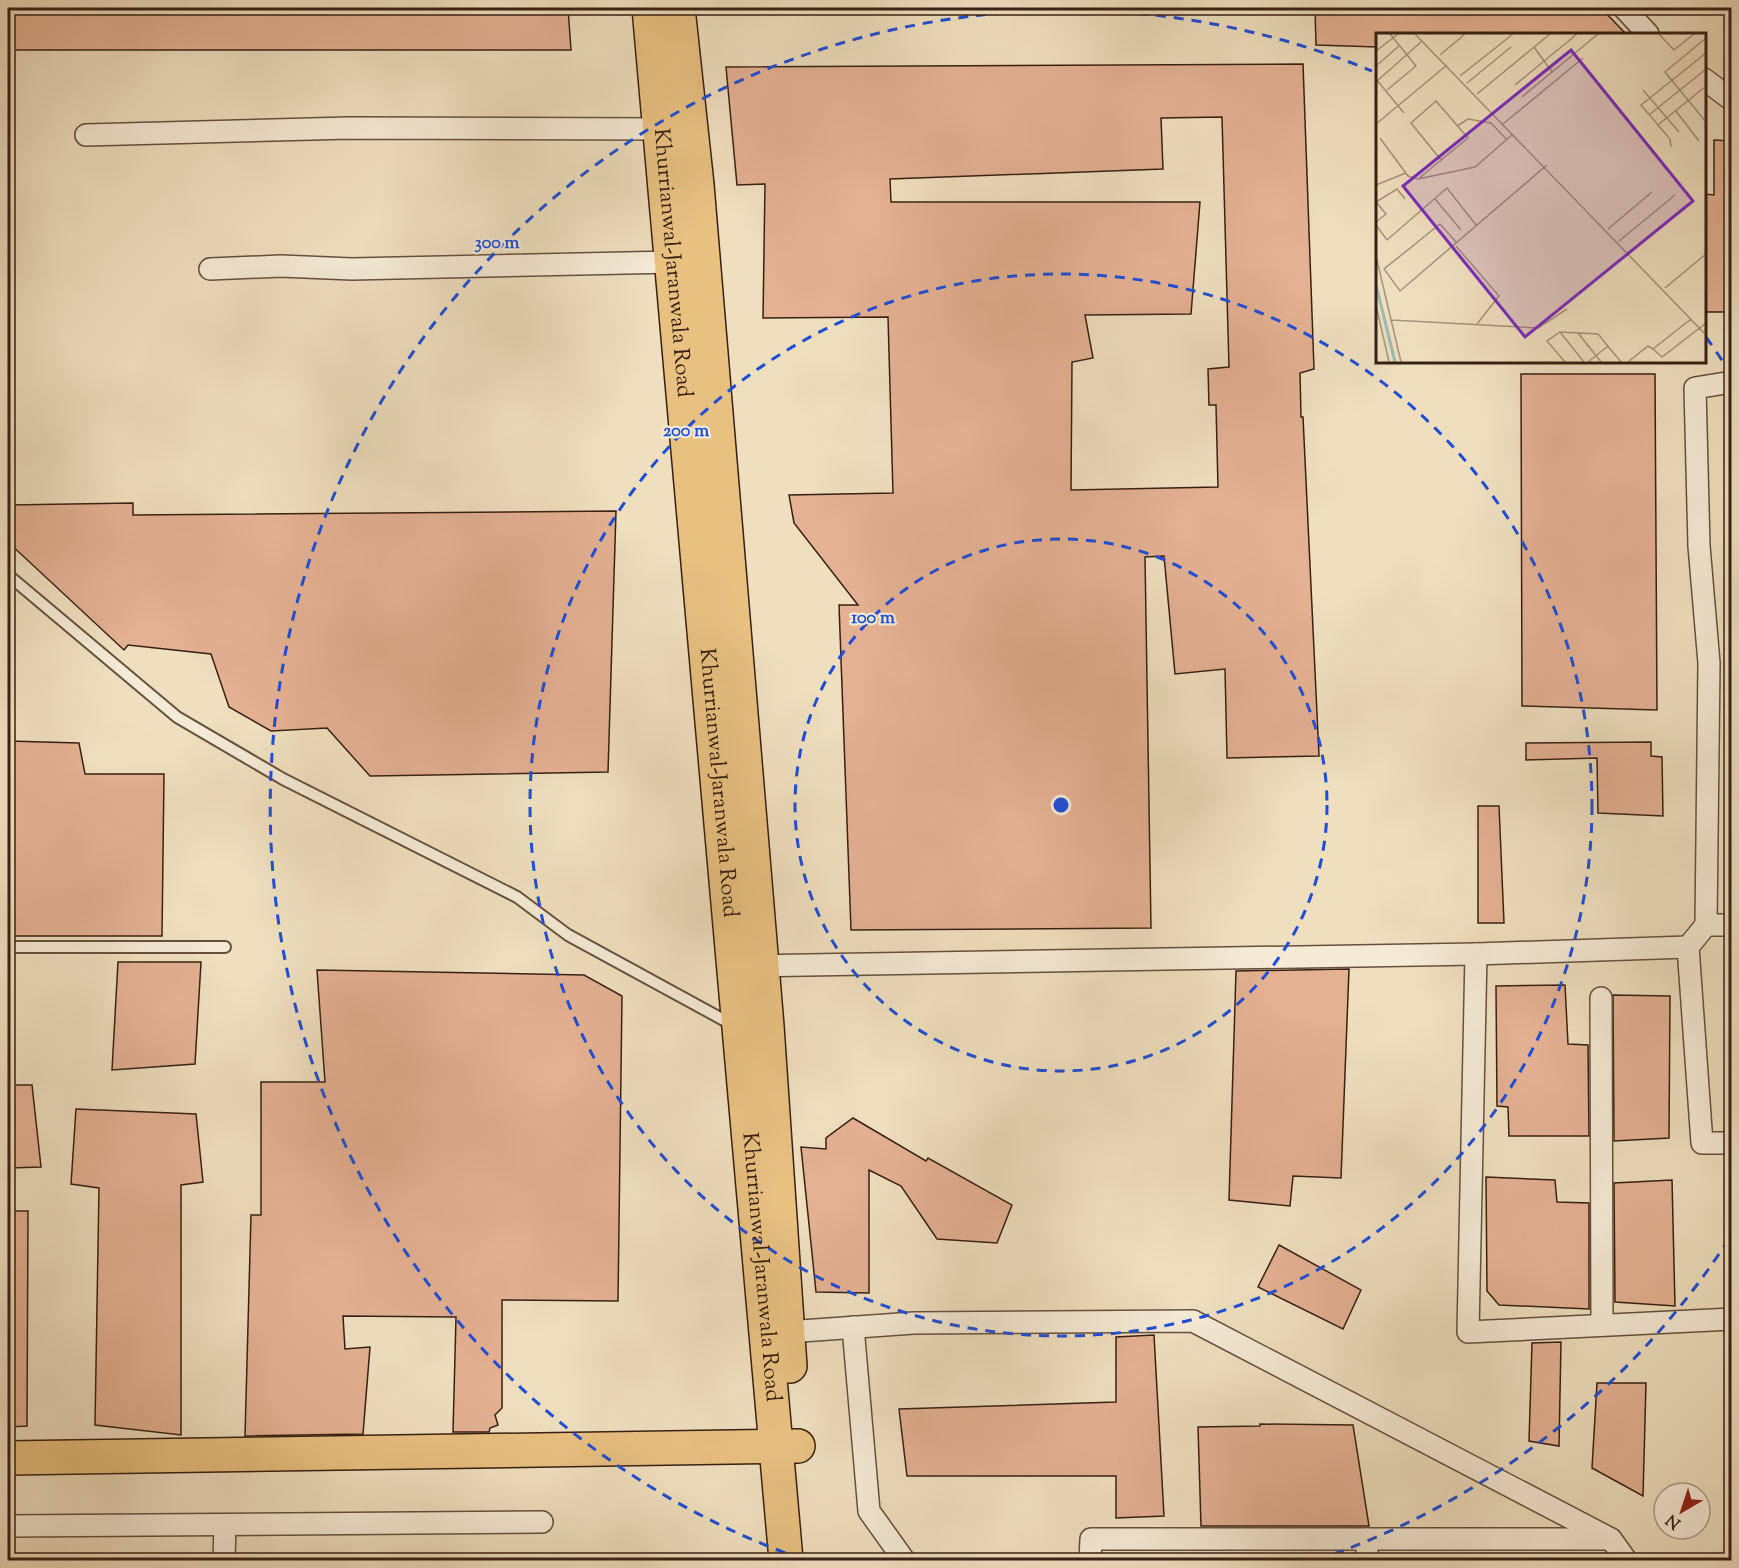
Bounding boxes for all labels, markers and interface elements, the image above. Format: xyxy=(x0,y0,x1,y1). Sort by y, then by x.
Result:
inset map xyxy=(1376,33,1706,363)
street label: Khurrianwal-Jaranwala Road xyxy=(644,127,699,399)
text: 300 m xyxy=(475,231,520,257)
text: 200 m xyxy=(663,419,709,445)
text: 100 m xyxy=(851,606,895,632)
street label: Khurrianwal-Jaranwala Road xyxy=(690,647,745,919)
centre of rings xyxy=(1051,795,1071,815)
street label: Khurrianwal-Jaranwala Road xyxy=(732,1131,788,1403)
north arrow xyxy=(1652,1481,1712,1541)
text: N xyxy=(1662,1508,1686,1534)

